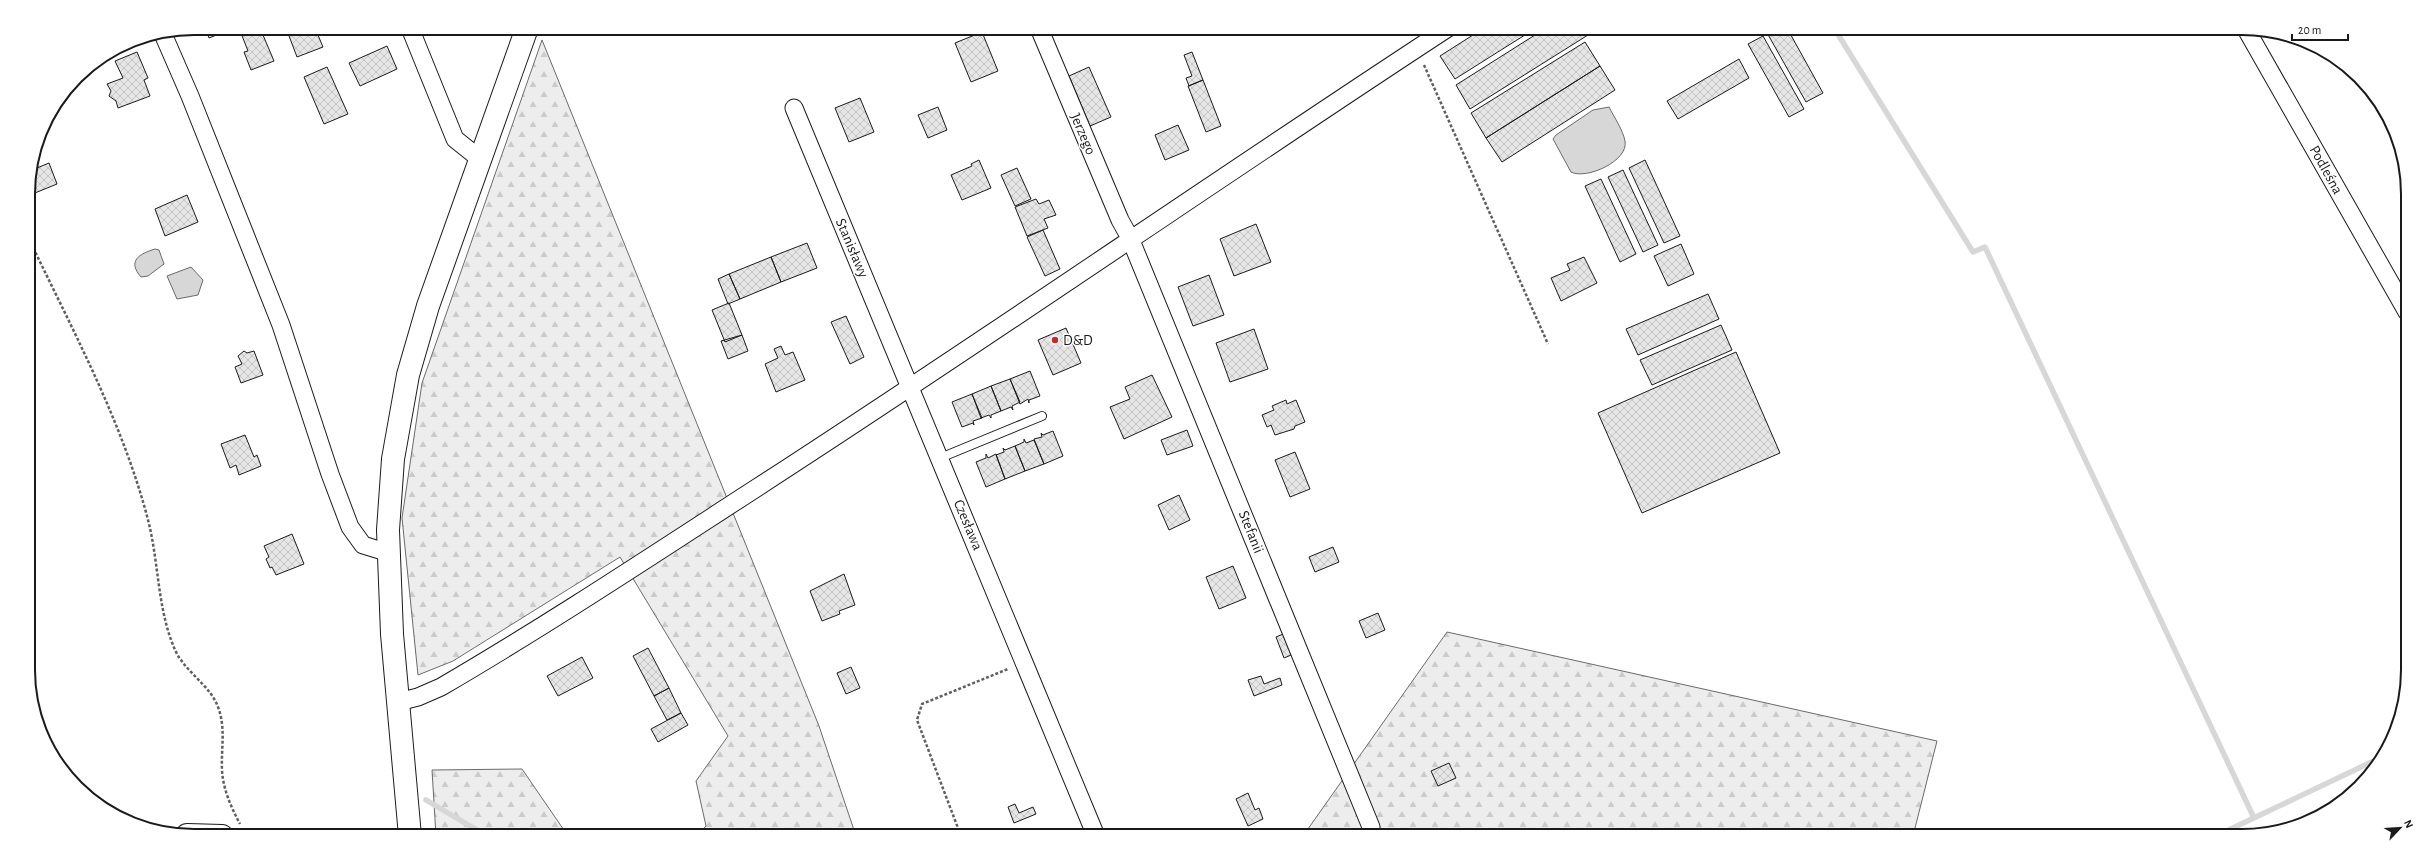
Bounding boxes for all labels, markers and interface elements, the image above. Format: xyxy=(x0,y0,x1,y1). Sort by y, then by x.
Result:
scale bar xyxy=(2292,16,2348,42)
text: 20 m xyxy=(2298,24,2321,36)
street label: Jerzego xyxy=(1068,111,1098,157)
street label: Podleśna xyxy=(2307,143,2345,197)
street label: Stanisławy xyxy=(833,216,871,280)
place label: D&D xyxy=(1063,333,1093,348)
marker: D&D xyxy=(1050,335,1060,345)
street label: Czesława xyxy=(951,498,985,553)
street label: Stefanii xyxy=(1236,508,1266,556)
north arrow xyxy=(2380,808,2420,848)
text: N xyxy=(2402,818,2415,830)

